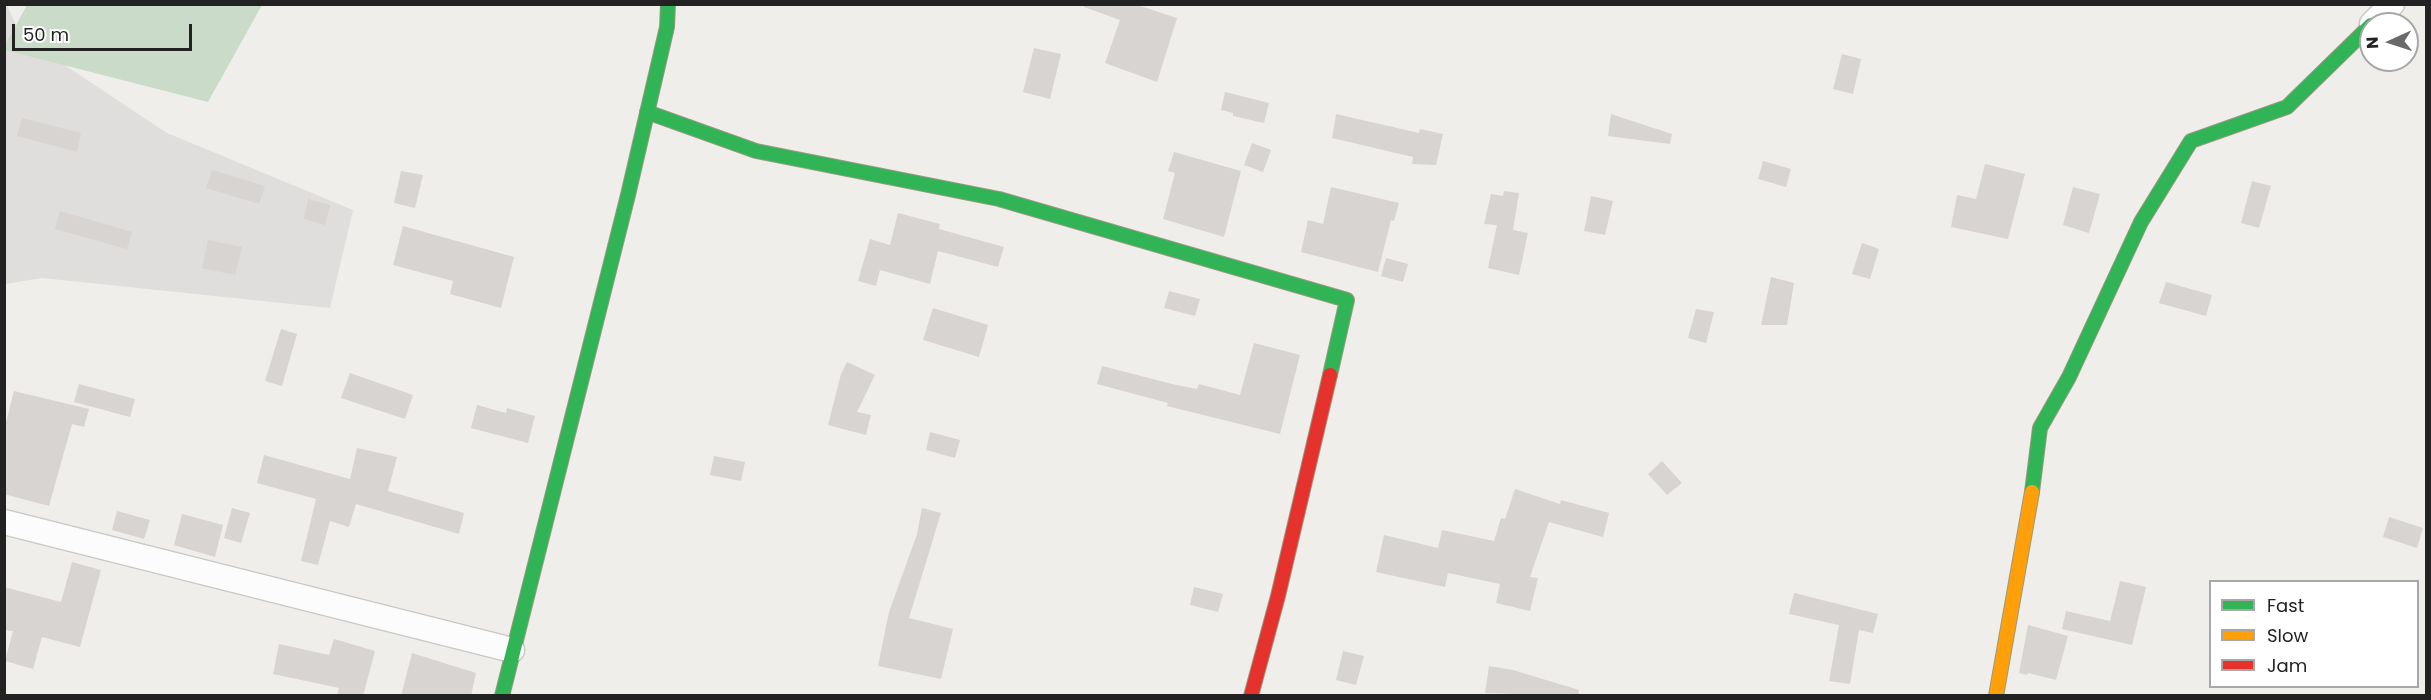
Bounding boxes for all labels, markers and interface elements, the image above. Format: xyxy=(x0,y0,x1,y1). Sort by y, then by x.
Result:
scale bar xyxy=(15,12,195,50)
north arrow xyxy=(2359,12,2419,72)
text: 50 m xyxy=(23,22,69,47)
text: N xyxy=(2361,36,2384,49)
legend xyxy=(2209,580,2419,688)
text: Fast xyxy=(2267,593,2304,618)
text: Slow xyxy=(2267,623,2308,648)
text: Jam xyxy=(2267,653,2307,678)

